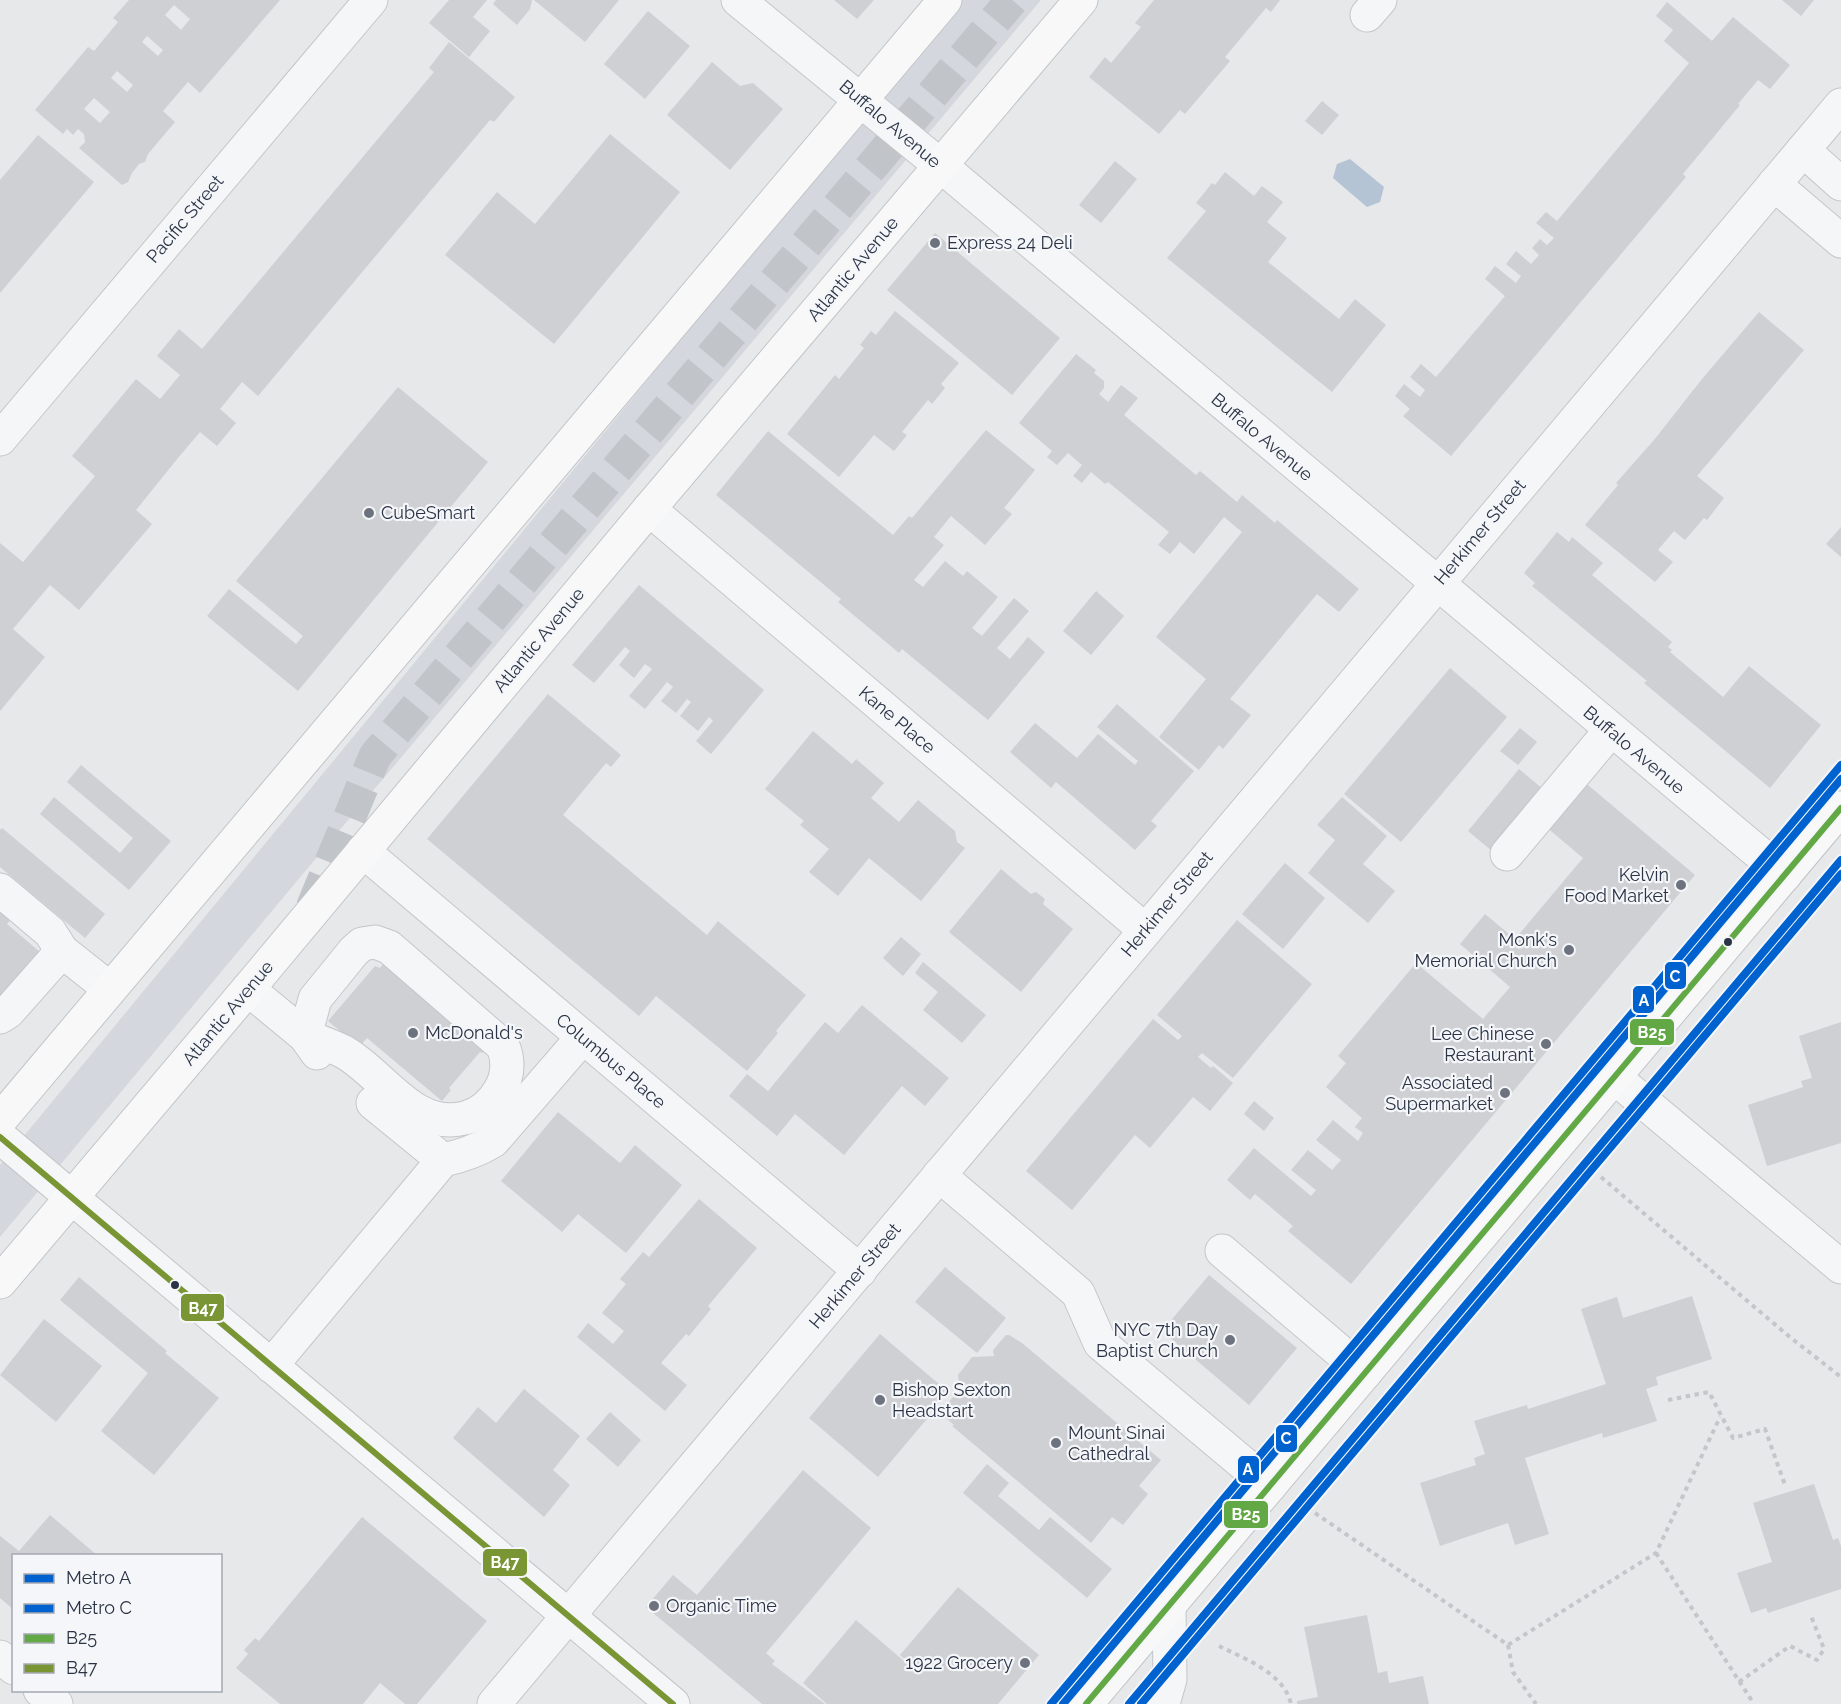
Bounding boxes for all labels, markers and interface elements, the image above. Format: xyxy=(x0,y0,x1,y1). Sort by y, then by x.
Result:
street label: Buffalo Avenue xyxy=(835,75,946,172)
street label: Pacific Street xyxy=(142,171,227,267)
street label: Atlantic Avenue xyxy=(803,212,903,325)
place label: Express 24 Deli xyxy=(947,232,1073,253)
marker: Express 24 Deli xyxy=(928,236,942,250)
street label: Buffalo Avenue xyxy=(1207,388,1318,485)
street label: Herkimer Street xyxy=(1429,475,1530,589)
place label: CubeSmart xyxy=(381,502,475,523)
marker: CubeSmart xyxy=(362,506,376,520)
street label: Atlantic Avenue xyxy=(489,583,589,696)
street label: Kane Place xyxy=(855,682,940,758)
street label: Buffalo Avenue xyxy=(1579,701,1690,798)
street label: Herkimer Street xyxy=(1116,847,1217,961)
place label: Kelvin Food Market xyxy=(1564,864,1669,906)
marker: Kelvin Food Market xyxy=(1674,878,1688,892)
place label: Monk's Memorial Church xyxy=(1415,929,1557,971)
unlabelled marker xyxy=(1722,936,1734,948)
marker: Monk's Memorial Church xyxy=(1562,943,1576,957)
street label: Atlantic Avenue xyxy=(178,956,278,1069)
line badge: C xyxy=(1664,961,1687,990)
text: C xyxy=(1670,967,1681,986)
line badge: A xyxy=(1632,985,1655,1014)
text: A xyxy=(1639,991,1650,1010)
street label: Columbus Place xyxy=(552,1009,671,1113)
line badge: B25 xyxy=(1629,1018,1675,1046)
place label: McDonald's xyxy=(425,1022,523,1043)
place label: Lee Chinese Restaurant xyxy=(1431,1023,1534,1065)
text: B25 xyxy=(1638,1023,1667,1042)
marker: McDonald's xyxy=(406,1026,420,1040)
marker: Lee Chinese Restaurant xyxy=(1539,1037,1553,1051)
place label: Associated Supermarket xyxy=(1385,1072,1493,1114)
marker: Associated Supermarket xyxy=(1498,1086,1512,1100)
street label: Herkimer Street xyxy=(804,1219,905,1333)
unlabelled marker xyxy=(169,1279,181,1291)
line badge: B47 xyxy=(180,1293,225,1322)
text: B47 xyxy=(189,1299,218,1318)
place label: NYC 7th Day Baptist Church xyxy=(1096,1319,1218,1361)
marker: NYC 7th Day Baptist Church xyxy=(1223,1333,1237,1347)
place label: Bishop Sexton Headstart xyxy=(892,1379,1011,1421)
marker: Bishop Sexton Headstart xyxy=(873,1393,887,1407)
place label: Mount Sinai Cathedral xyxy=(1068,1422,1165,1464)
line badge: C xyxy=(1275,1424,1298,1453)
text: C xyxy=(1281,1429,1292,1448)
marker: Mount Sinai Cathedral xyxy=(1049,1436,1063,1450)
line badge: A xyxy=(1237,1455,1260,1484)
text: A xyxy=(1243,1460,1254,1479)
line badge: B25 xyxy=(1223,1500,1269,1529)
text: B25 xyxy=(1232,1505,1261,1524)
line badge: B47 xyxy=(482,1548,528,1577)
text: B47 xyxy=(491,1553,520,1572)
legend xyxy=(12,1554,222,1692)
text: Metro A xyxy=(66,1567,131,1588)
place label: Organic Time xyxy=(666,1595,777,1616)
text: Metro C xyxy=(66,1597,132,1618)
marker: Organic Time xyxy=(647,1599,661,1613)
text: B25 xyxy=(66,1627,97,1648)
place label: 1922 Grocery xyxy=(905,1652,1013,1673)
marker: 1922 Grocery xyxy=(1018,1656,1032,1670)
text: B47 xyxy=(66,1657,98,1678)

